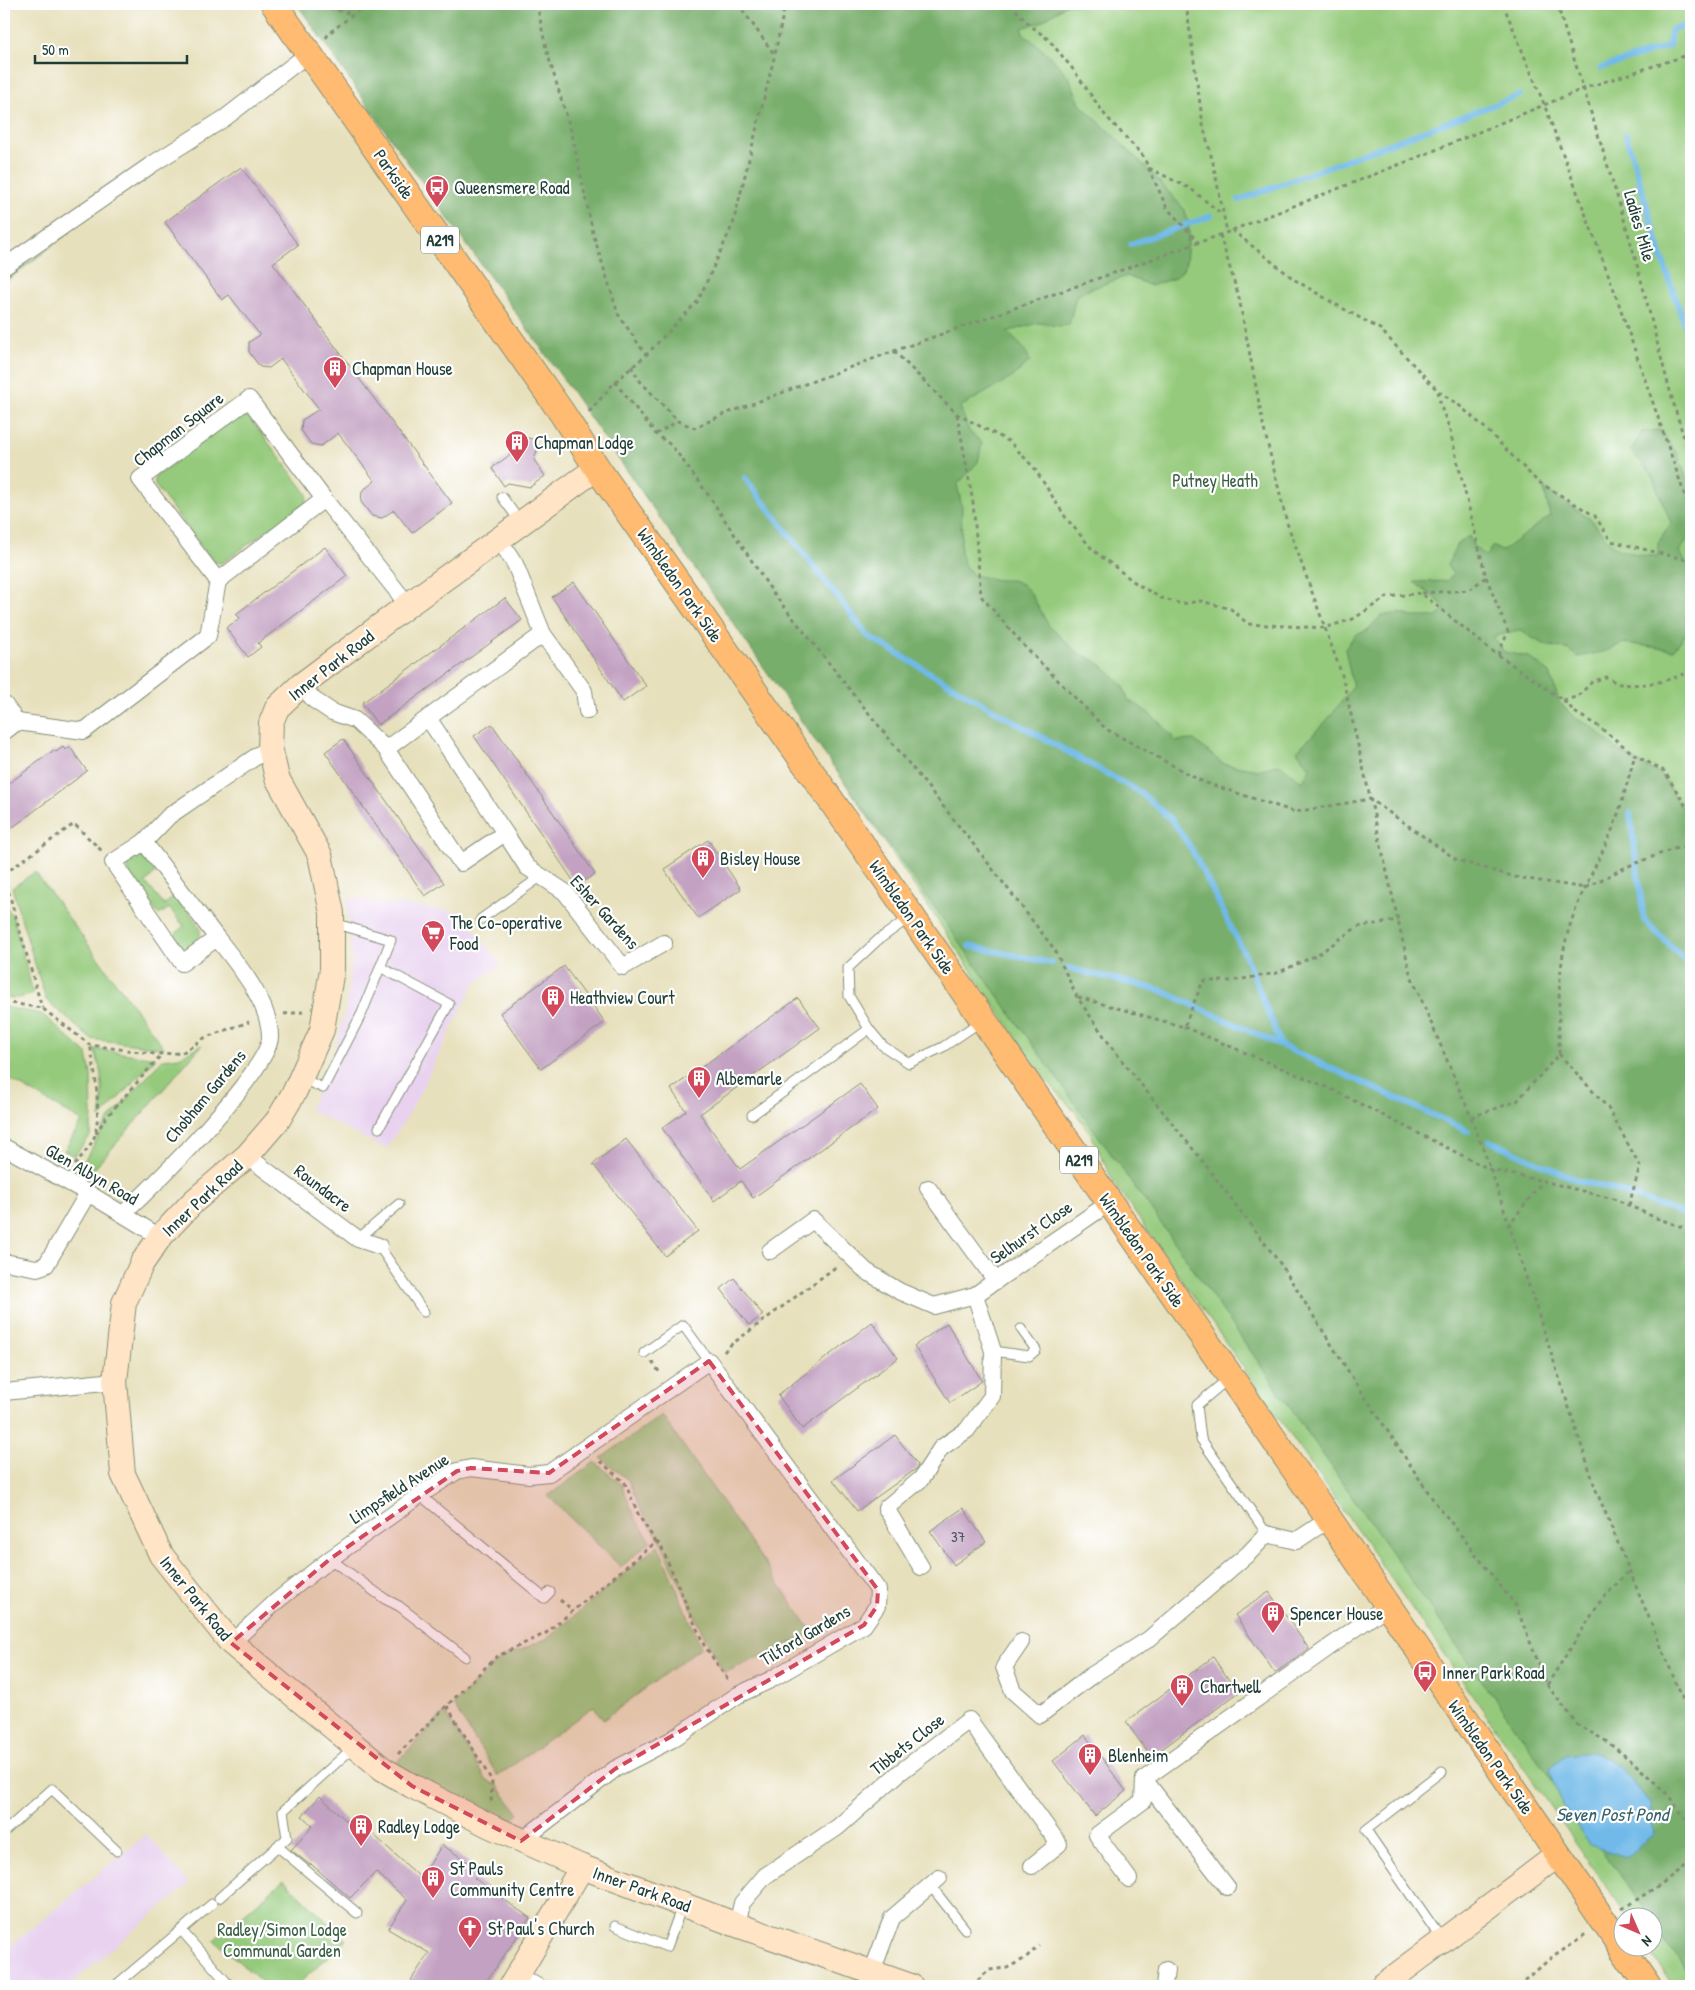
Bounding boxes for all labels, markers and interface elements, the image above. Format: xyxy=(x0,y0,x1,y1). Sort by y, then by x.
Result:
scale bar xyxy=(35,32,188,64)
text: 50 m xyxy=(42,39,69,60)
street label: Parkside xyxy=(368,144,420,204)
bus stop icon: Queensmere Road xyxy=(424,174,450,208)
place label: Queensmere Road xyxy=(454,175,570,200)
street label: Ladies' Mile xyxy=(1618,188,1662,264)
road number: A219 xyxy=(421,226,459,254)
building icon: Chapman House xyxy=(322,355,348,389)
place label: Chapman House xyxy=(352,356,453,381)
street label: Chapman Square xyxy=(127,386,229,472)
building icon: Chapman Lodge xyxy=(504,429,530,463)
place label: Chapman Lodge xyxy=(534,430,634,455)
park label: Putney Heath xyxy=(1172,468,1258,493)
street label: Wimbledon Park Side xyxy=(631,523,729,647)
street label: Inner Park Road xyxy=(283,624,379,706)
building icon: Bisley House xyxy=(690,845,716,879)
place label: Bisley House xyxy=(720,846,801,871)
street label: Wimbledon Park Side xyxy=(863,855,961,979)
street label: Esher Gardens xyxy=(565,869,645,955)
place label: The Co-operative Food xyxy=(449,910,562,956)
supermarket icon: The Co-operative Food xyxy=(420,919,446,953)
building icon: Heathview Court xyxy=(540,984,566,1018)
place label: Heathview Court xyxy=(570,985,676,1010)
street label: Chobham Gardens xyxy=(158,1044,252,1148)
building icon: Albemarle xyxy=(686,1065,712,1099)
place label: Albemarle xyxy=(716,1066,782,1091)
street label: Glen Albyn Road xyxy=(41,1137,143,1211)
road number: A219 xyxy=(1060,1146,1098,1174)
street label: Inner Park Road xyxy=(156,1154,248,1242)
street label: Roundacre xyxy=(289,1158,357,1218)
street label: Wimbledon Park Side xyxy=(1093,1188,1191,1312)
street label: Selhurst Close xyxy=(985,1194,1077,1270)
street label: Limpsfield Avenue xyxy=(345,1447,453,1529)
house number: 37 xyxy=(951,1526,965,1547)
street label: Inner Park Road xyxy=(154,1550,238,1646)
street label: Tilford Gardens xyxy=(755,1598,855,1672)
building icon: Spencer House xyxy=(1260,1600,1286,1634)
place label: Spencer House xyxy=(1290,1601,1383,1626)
bus stop icon: Inner Park Road xyxy=(1412,1659,1438,1693)
place label: Inner Park Road xyxy=(1442,1660,1545,1685)
building icon: Chartwell xyxy=(1169,1673,1195,1707)
place label: Chartwell xyxy=(1200,1674,1261,1699)
street label: Wimbledon Park Side xyxy=(1442,1695,1540,1819)
street label: Tibbets Close xyxy=(865,1707,949,1781)
building icon: Blenheim xyxy=(1077,1742,1103,1776)
place label: Blenheim xyxy=(1108,1743,1168,1768)
water label: Seven Post Pond xyxy=(1556,1801,1671,1827)
building icon: Radley Lodge xyxy=(348,1813,374,1847)
place label: Radley Lodge xyxy=(378,1814,460,1839)
place label: St Pauls Community Centre xyxy=(450,1856,574,1902)
street label: Inner Park Road xyxy=(590,1860,694,1918)
building icon: St Pauls Community Centre xyxy=(420,1865,446,1899)
north arrow xyxy=(1612,1908,1662,1958)
church icon: St Paul's Church xyxy=(457,1915,483,1949)
place label: St Paul's Church xyxy=(488,1916,595,1941)
park label: Radley/Simon Lodge Communal Garden xyxy=(217,1917,347,1963)
text: N xyxy=(1638,1932,1657,1951)

